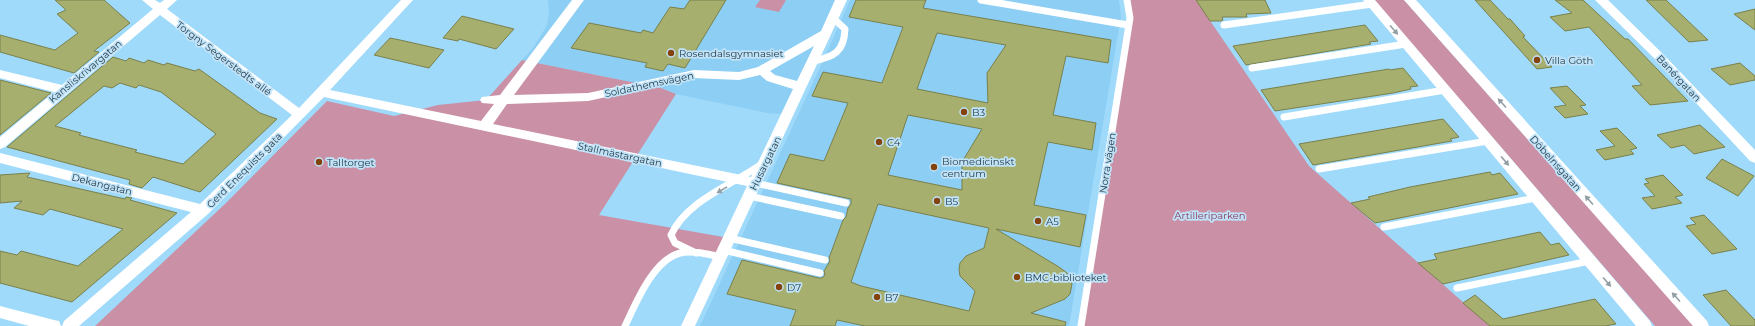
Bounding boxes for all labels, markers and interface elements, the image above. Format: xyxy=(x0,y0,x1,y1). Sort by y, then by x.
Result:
street label: Torgny Segerstedts allé xyxy=(173,18,274,99)
one-way arrow xyxy=(1389,24,1398,35)
street label: Kansliskrivargatan xyxy=(46,37,125,106)
place label: Rosendalsgymnasiet xyxy=(679,47,784,60)
marker: Rosendalsgymnasiet xyxy=(666,48,676,58)
street label: Banérgatan xyxy=(1654,52,1704,104)
place label: Villa Göth xyxy=(1545,54,1593,67)
marker: Villa Göth xyxy=(1532,55,1542,65)
street label: Soldathemsvägen xyxy=(603,69,695,100)
one-way arrow xyxy=(1497,98,1507,108)
place label: B3 xyxy=(972,106,986,119)
marker: B3 xyxy=(959,107,969,117)
street label: Gerd Enequists gata xyxy=(204,130,285,211)
street label: Norra vägen xyxy=(1096,132,1119,194)
street label: Döbelnsgatan xyxy=(1527,133,1584,194)
street label: Husargatan xyxy=(747,134,784,192)
place label: C4 xyxy=(887,136,901,149)
marker: C4 xyxy=(874,137,884,147)
street label: Stallmästargatan xyxy=(577,139,663,170)
place label: Biomedicinskt centrum xyxy=(942,155,1015,180)
place label: Talltorget xyxy=(327,156,375,169)
one-way arrow xyxy=(1501,156,1510,166)
marker: Talltorget xyxy=(314,157,324,167)
marker: Biomedicinskt centrum xyxy=(929,162,939,172)
street label: Dekangatan xyxy=(70,171,134,198)
one-way arrow xyxy=(716,186,728,193)
place label: B5 xyxy=(945,195,959,208)
one-way arrow xyxy=(1584,195,1594,205)
marker: B5 xyxy=(932,196,942,206)
park label: Artilleriparken xyxy=(1174,209,1246,222)
place label: A5 xyxy=(1046,215,1059,228)
marker: A5 xyxy=(1033,216,1043,226)
place label: BMC-biblioteket xyxy=(1025,271,1107,284)
marker: BMC-biblioteket xyxy=(1012,272,1022,282)
one-way arrow xyxy=(1603,276,1612,287)
place label: D7 xyxy=(787,281,801,294)
marker: D7 xyxy=(774,282,784,292)
place label: B7 xyxy=(885,291,899,304)
marker: B7 xyxy=(872,292,882,302)
one-way arrow xyxy=(1671,292,1680,302)

